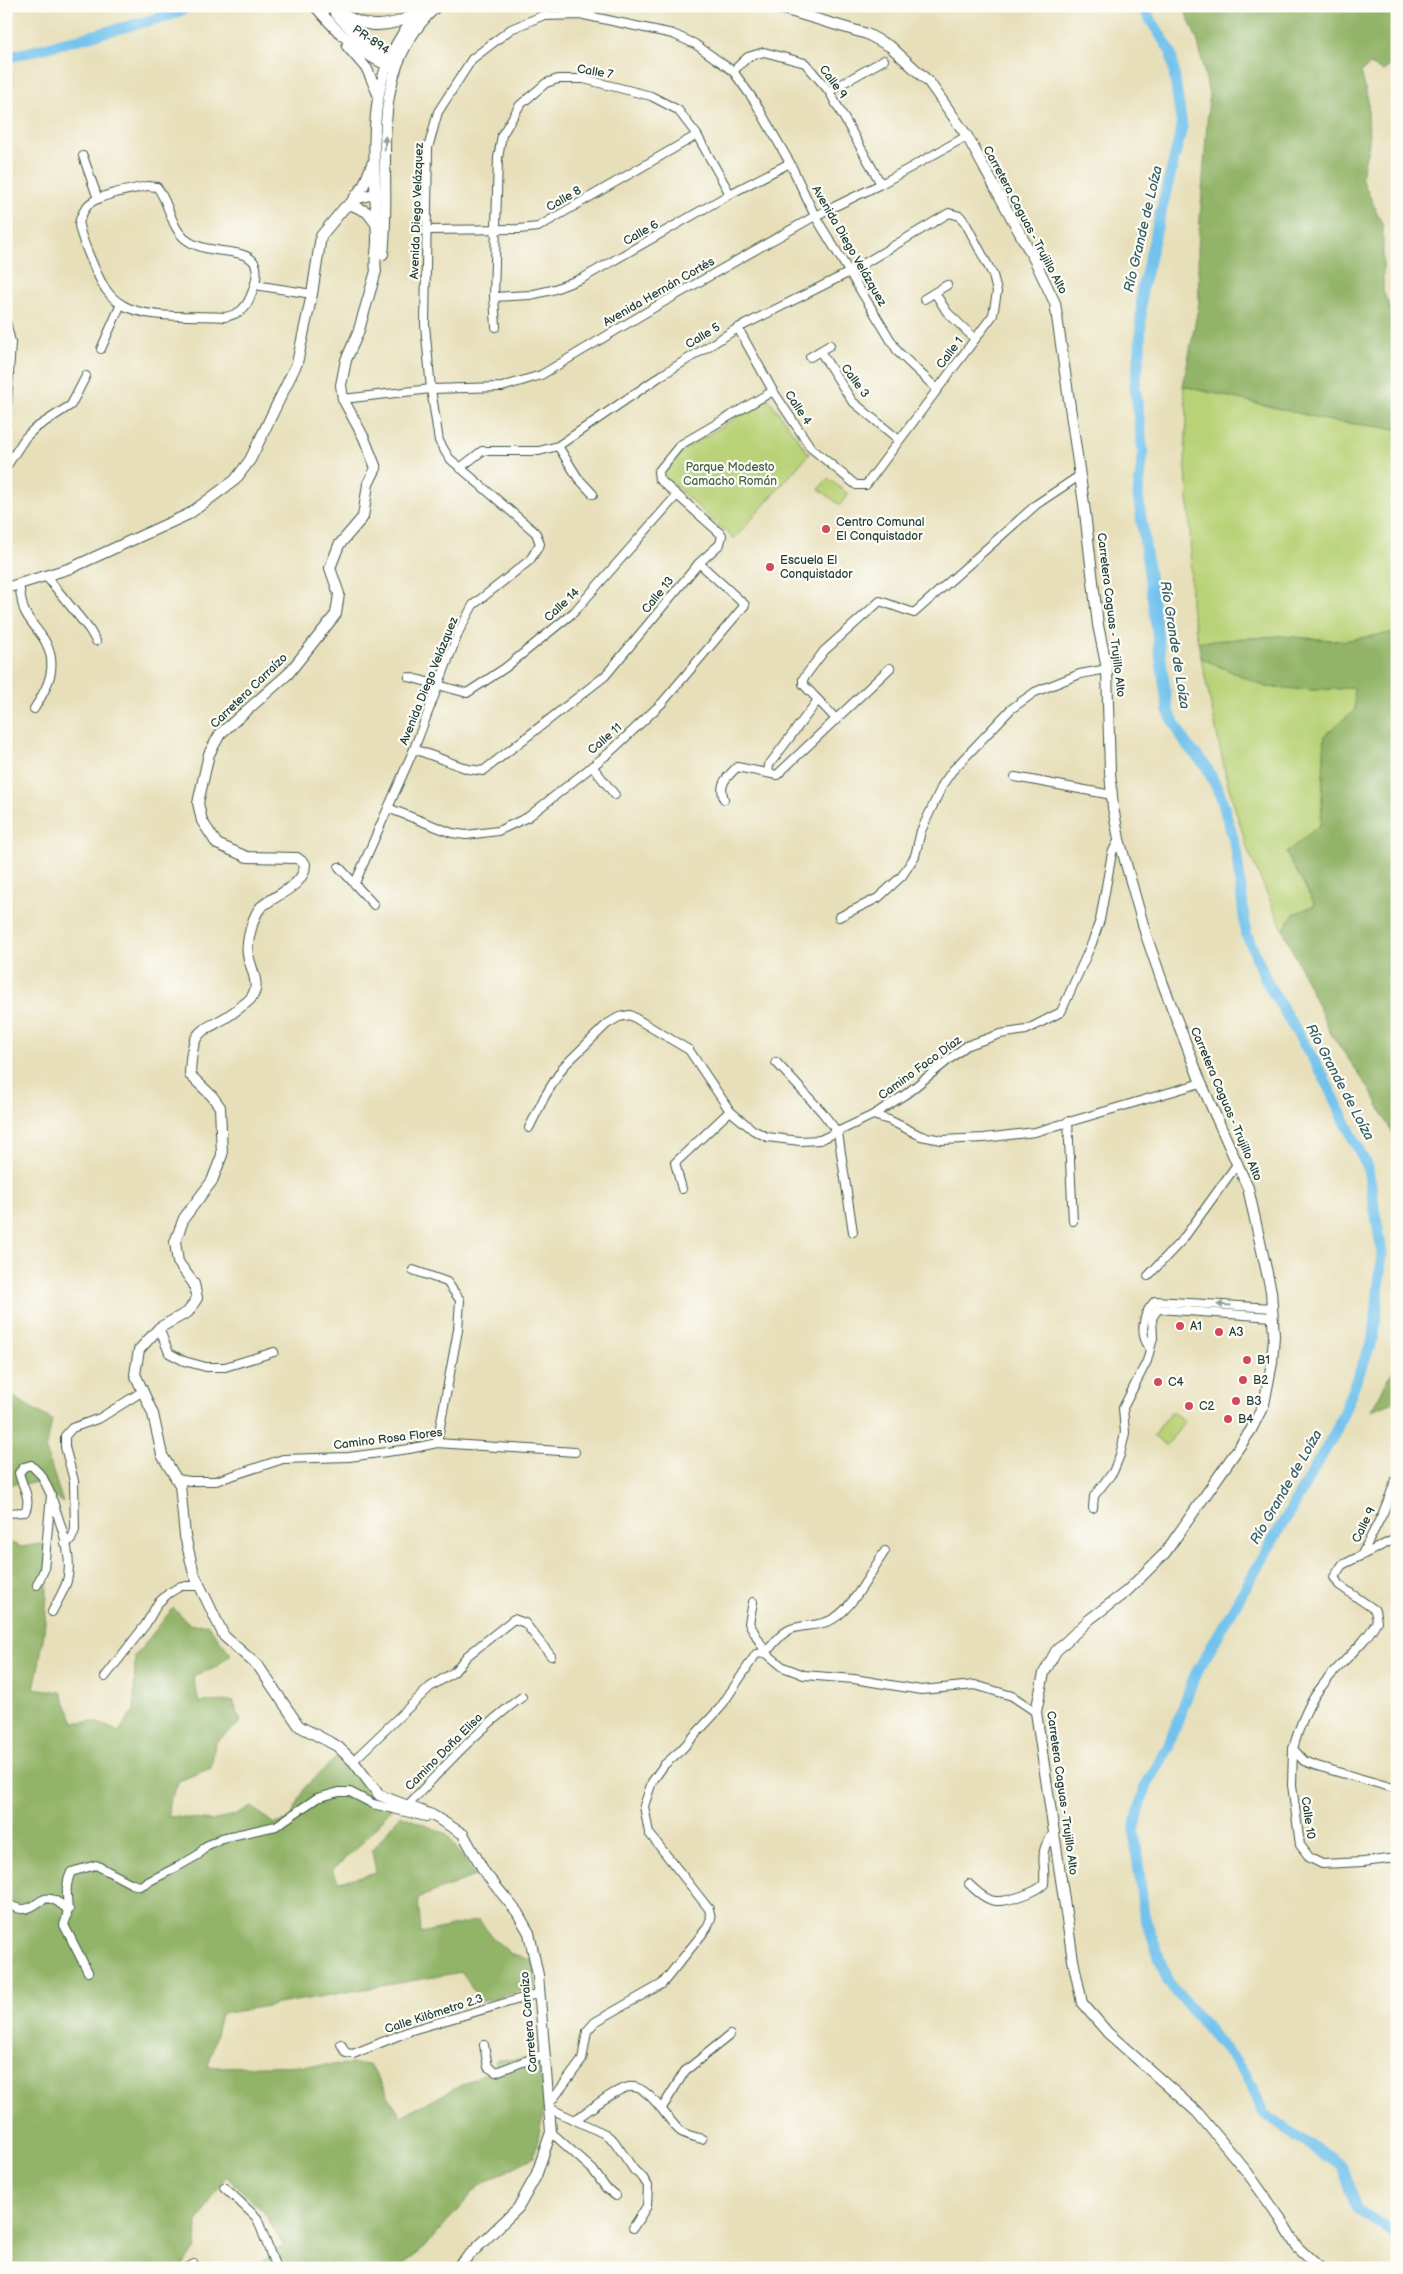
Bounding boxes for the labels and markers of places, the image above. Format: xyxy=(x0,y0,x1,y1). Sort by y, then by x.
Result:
place label: Centro Comunal El Conquistador xyxy=(836,515,924,544)
marker: Centro Comunal El Conquistador xyxy=(820,523,832,535)
place label: Escuela El Conquistador xyxy=(780,553,853,582)
marker: Escuela El Conquistador xyxy=(764,561,776,573)
place label: A1 xyxy=(1190,1319,1202,1334)
marker: A1 xyxy=(1174,1320,1186,1332)
place label: A3 xyxy=(1229,1325,1244,1340)
marker: A3 xyxy=(1213,1326,1225,1338)
place label: B1 xyxy=(1257,1353,1270,1368)
marker: B1 xyxy=(1241,1354,1253,1366)
place label: B2 xyxy=(1253,1373,1268,1388)
marker: B2 xyxy=(1237,1374,1249,1386)
place label: C4 xyxy=(1168,1375,1185,1390)
marker: C4 xyxy=(1152,1376,1164,1388)
place label: B3 xyxy=(1246,1394,1262,1409)
marker: B3 xyxy=(1230,1395,1242,1407)
place label: C2 xyxy=(1199,1399,1215,1414)
marker: C2 xyxy=(1183,1400,1195,1412)
place label: B4 xyxy=(1238,1412,1254,1427)
marker: B4 xyxy=(1222,1413,1234,1425)

